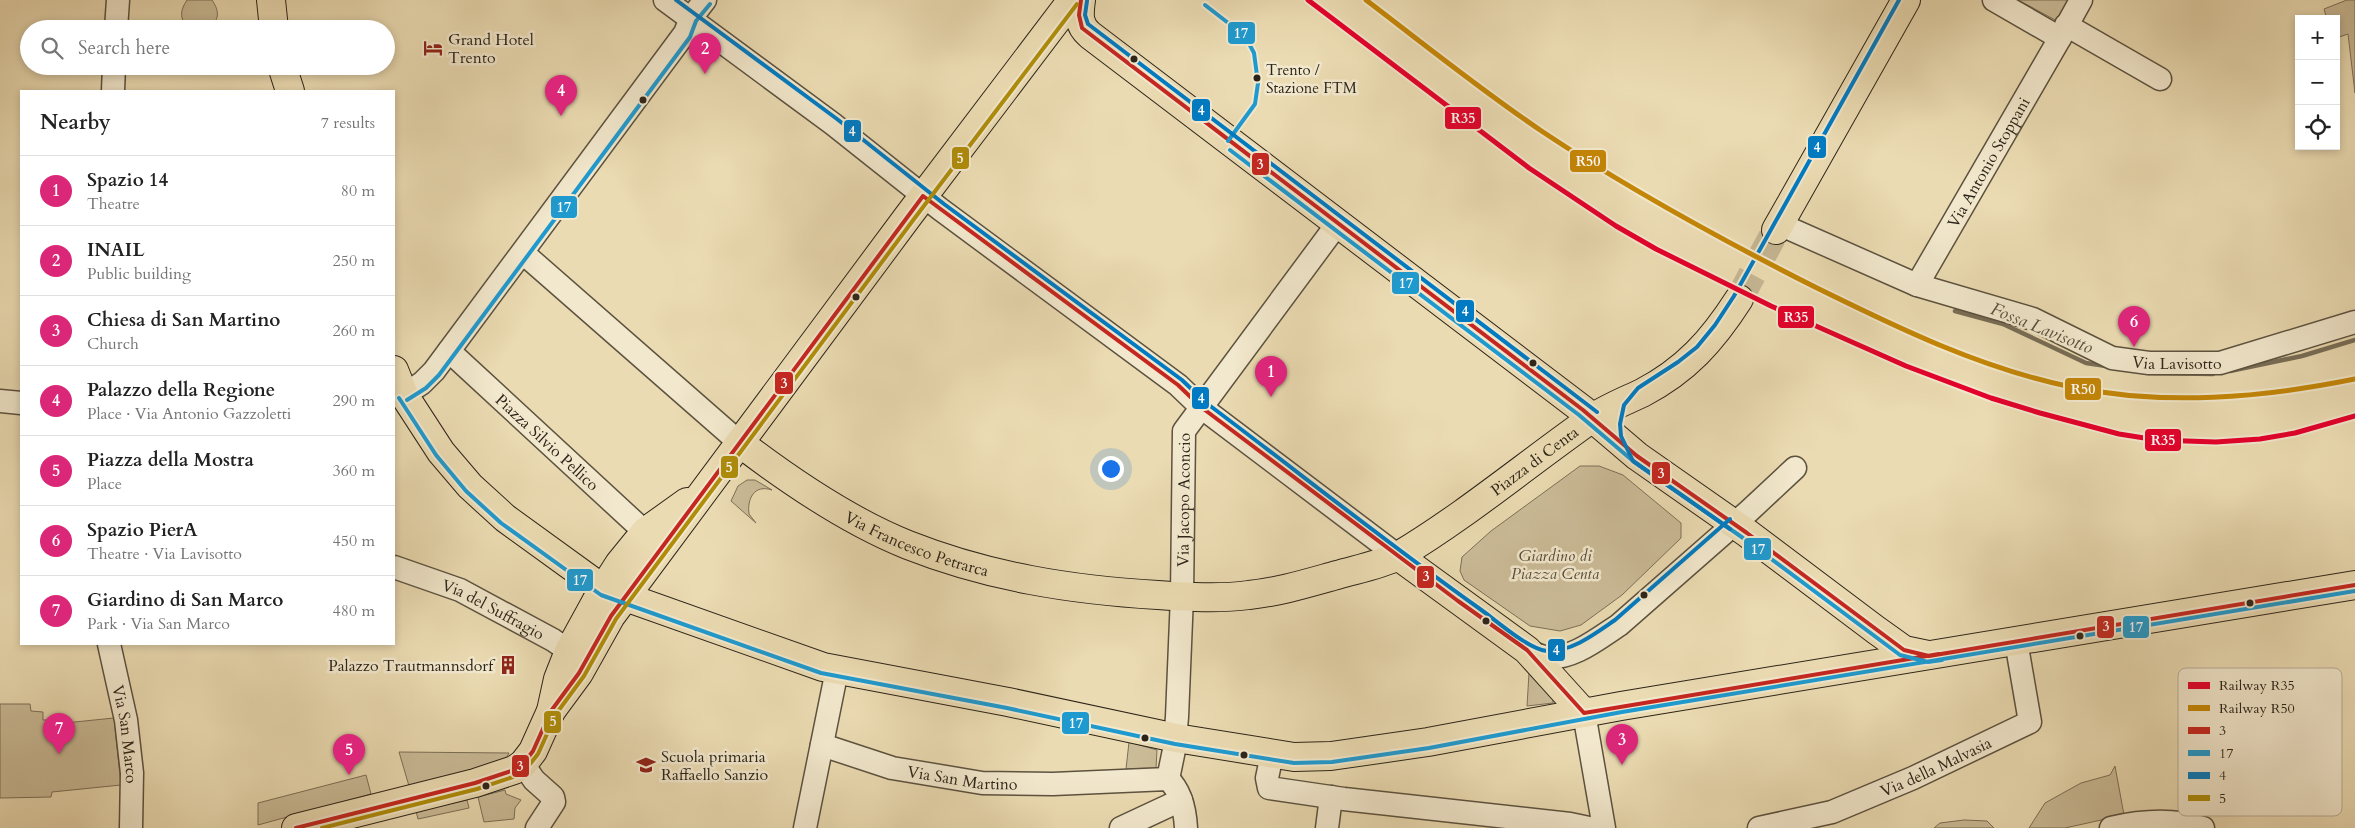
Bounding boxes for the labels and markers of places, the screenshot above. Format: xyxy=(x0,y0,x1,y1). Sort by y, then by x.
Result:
place label: Grand Hotel Trento xyxy=(448,29,534,69)
pin: 2 xyxy=(689,33,721,74)
hotel icon: Grand Hotel Trento xyxy=(422,37,444,59)
unlabelled marker xyxy=(1129,54,1139,64)
place label: Trento / Stazione FTM xyxy=(1266,60,1357,98)
marker: Trento / Stazione FTM xyxy=(1252,73,1262,83)
pin: 4 xyxy=(545,75,577,116)
unlabelled marker xyxy=(638,95,648,105)
unlabelled marker xyxy=(851,292,861,302)
pin: 6 xyxy=(2118,306,2150,347)
pin: 1 xyxy=(1255,356,1287,397)
unlabelled marker xyxy=(1528,358,1538,368)
unlabelled marker xyxy=(1639,590,1649,600)
unlabelled marker xyxy=(2245,598,2255,608)
unlabelled marker xyxy=(1481,616,1491,626)
unlabelled marker xyxy=(2075,631,2085,641)
building icon: Palazzo Trautmannsdorf xyxy=(497,654,519,676)
place label: Palazzo Trautmannsdorf xyxy=(328,655,496,677)
pin: 7 xyxy=(43,713,75,754)
pin: 3 xyxy=(1606,724,1638,765)
unlabelled marker xyxy=(1140,733,1150,743)
pin: 5 xyxy=(333,734,365,775)
place label: Scuola primaria Raffaello Sanzio xyxy=(661,746,769,786)
unlabelled marker xyxy=(1239,750,1249,760)
school or university icon: Scuola primaria Raffaello Sanzio xyxy=(635,754,657,776)
unlabelled marker xyxy=(481,781,491,791)

